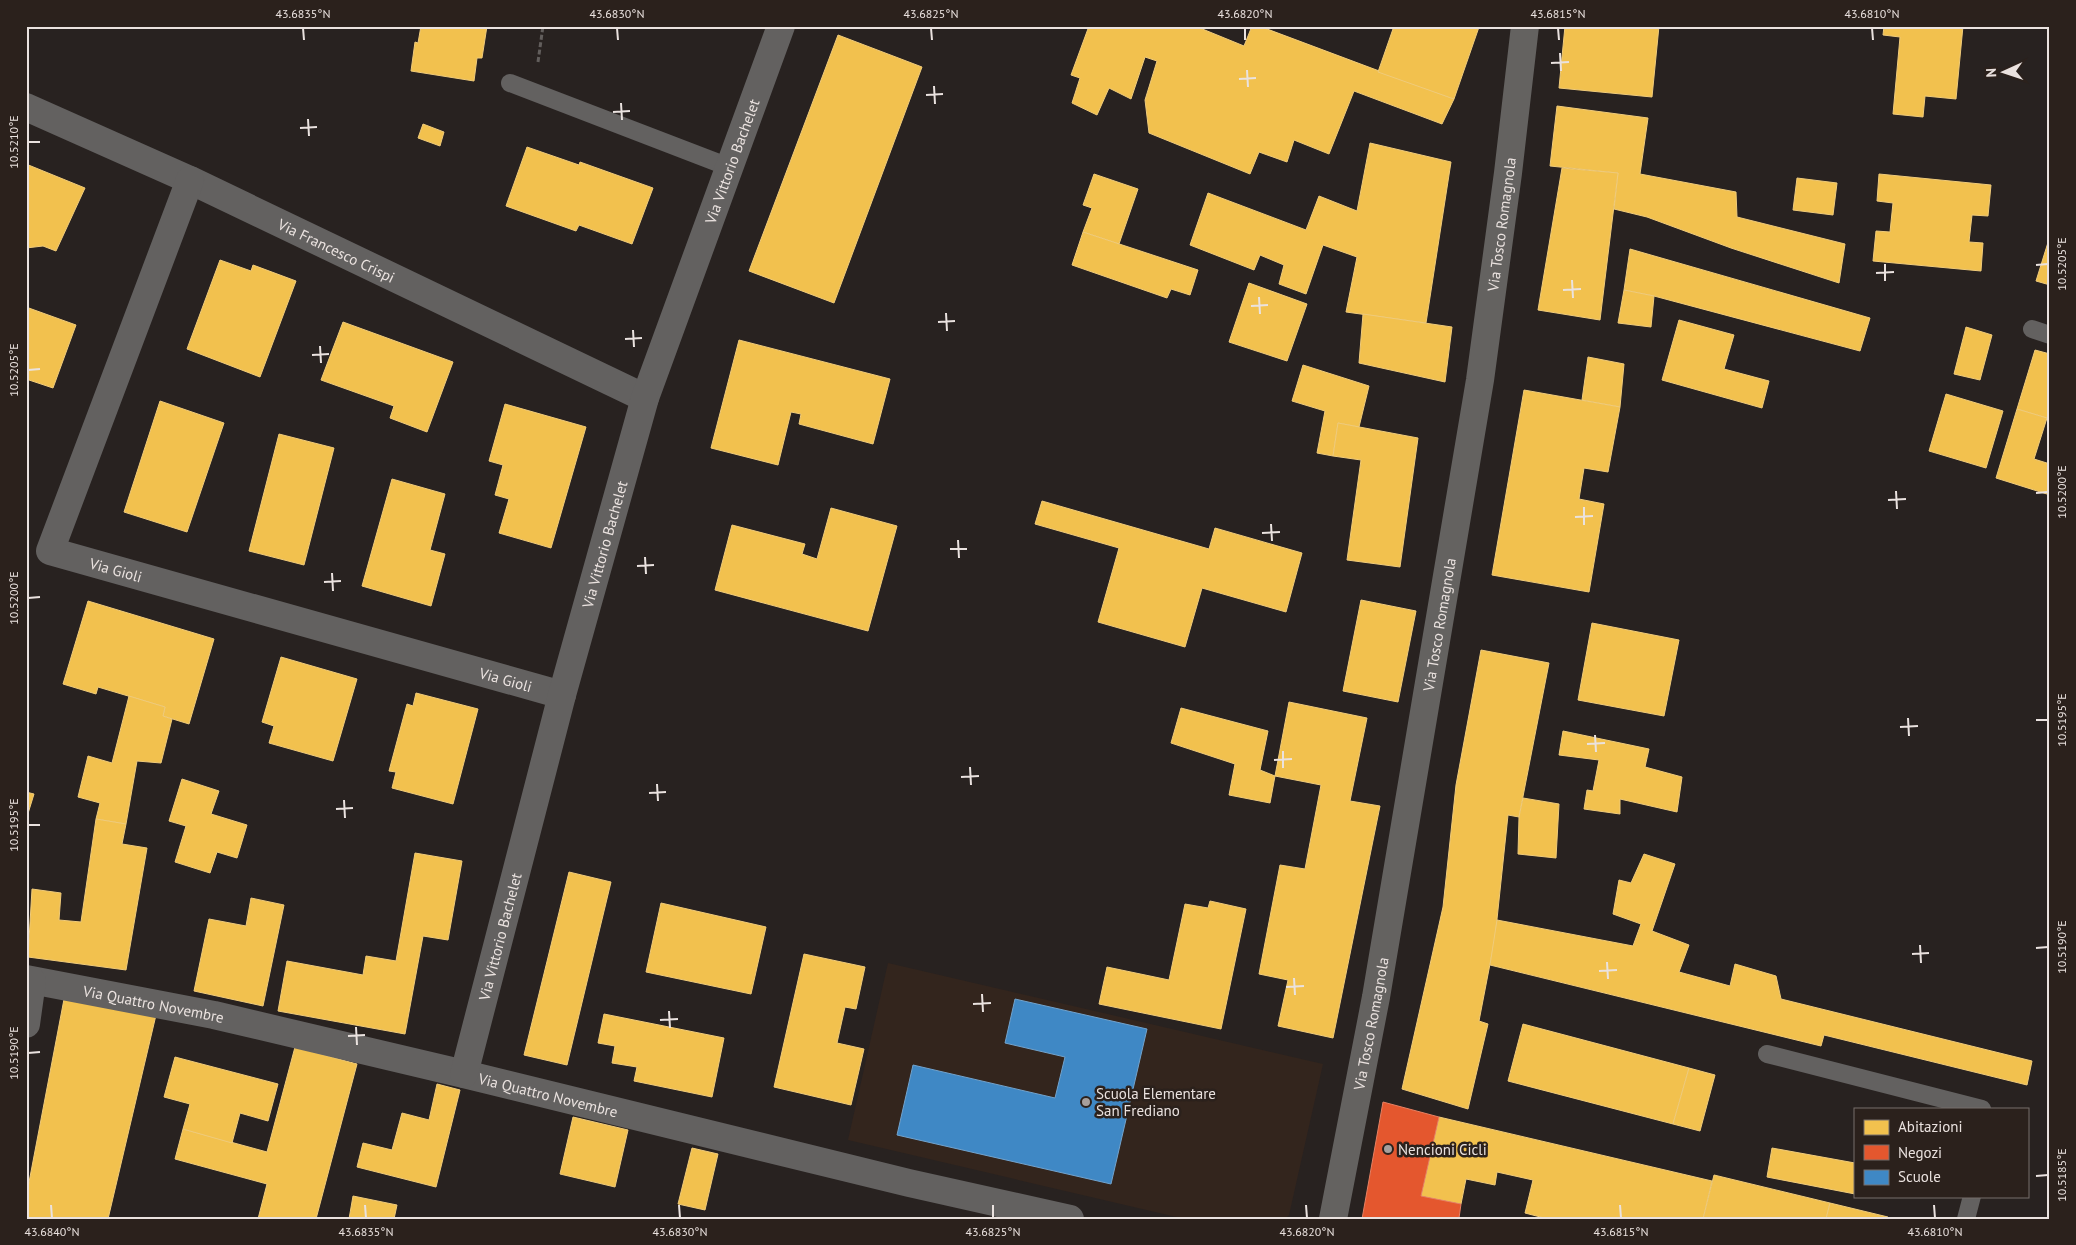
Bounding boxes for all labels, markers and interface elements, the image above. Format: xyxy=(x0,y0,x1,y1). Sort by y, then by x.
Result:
text: 43.6835°N xyxy=(276,6,330,21)
text: 43.6830°N xyxy=(590,6,644,21)
text: 43.6825°N xyxy=(904,6,958,21)
text: 43.6820°N xyxy=(1218,6,1272,21)
text: 43.6815°N xyxy=(1531,6,1585,21)
text: 43.6810°N xyxy=(1845,6,1899,21)
north arrow xyxy=(1978,48,2028,98)
text: N xyxy=(1982,68,2000,78)
street label: Via Vittorio Bachelet xyxy=(700,96,763,227)
text: 10.5210°E xyxy=(6,115,21,169)
street label: Via Tosco Romagnola xyxy=(1482,156,1519,293)
street label: Via Francesco Crispi xyxy=(274,214,398,286)
text: 10.5205°E xyxy=(2054,237,2069,291)
text: 10.5205°E xyxy=(6,343,21,397)
text: 10.5200°E xyxy=(2054,465,2069,519)
street label: Via Vittorio Bachelet xyxy=(577,478,631,611)
street label: Via Gioli xyxy=(87,553,144,586)
street label: Via Tosco Romagnola xyxy=(1418,556,1459,693)
text: 10.5200°E xyxy=(6,571,21,625)
street label: Via Gioli xyxy=(476,663,534,696)
text: 10.5195°E xyxy=(2054,693,2069,747)
text: 10.5195°E xyxy=(6,798,21,852)
street label: Via Vittorio Bachelet xyxy=(474,871,525,1003)
text: 10.5190°E xyxy=(2054,920,2069,974)
street label: Via Tosco Romagnola xyxy=(1348,956,1392,1093)
street label: Via Quattro Novembre xyxy=(81,980,226,1027)
text: 10.5190°E xyxy=(6,1026,21,1080)
street label: Via Quattro Novembre xyxy=(476,1068,620,1121)
place label: Scuola Elementare San Frediano xyxy=(1096,1084,1216,1120)
marker: Scuola Elementare San Frediano xyxy=(1080,1096,1092,1108)
legend xyxy=(1854,1108,2028,1198)
text: Abitazioni xyxy=(1898,1117,1962,1136)
place label: Nencioni Cicli xyxy=(1398,1140,1487,1159)
marker: Nencioni Cicli xyxy=(1382,1143,1394,1155)
text: Negozi xyxy=(1898,1143,1942,1162)
text: 10.5185°E xyxy=(2054,1148,2069,1202)
text: Scuole xyxy=(1898,1167,1941,1186)
text: 43.6840°N xyxy=(25,1224,79,1239)
text: 43.6835°N xyxy=(339,1224,393,1239)
text: 43.6830°N xyxy=(653,1224,707,1239)
text: 43.6825°N xyxy=(966,1224,1020,1239)
text: 43.6820°N xyxy=(1280,1224,1334,1239)
text: 43.6815°N xyxy=(1594,1224,1648,1239)
text: 43.6810°N xyxy=(1908,1224,1962,1239)

